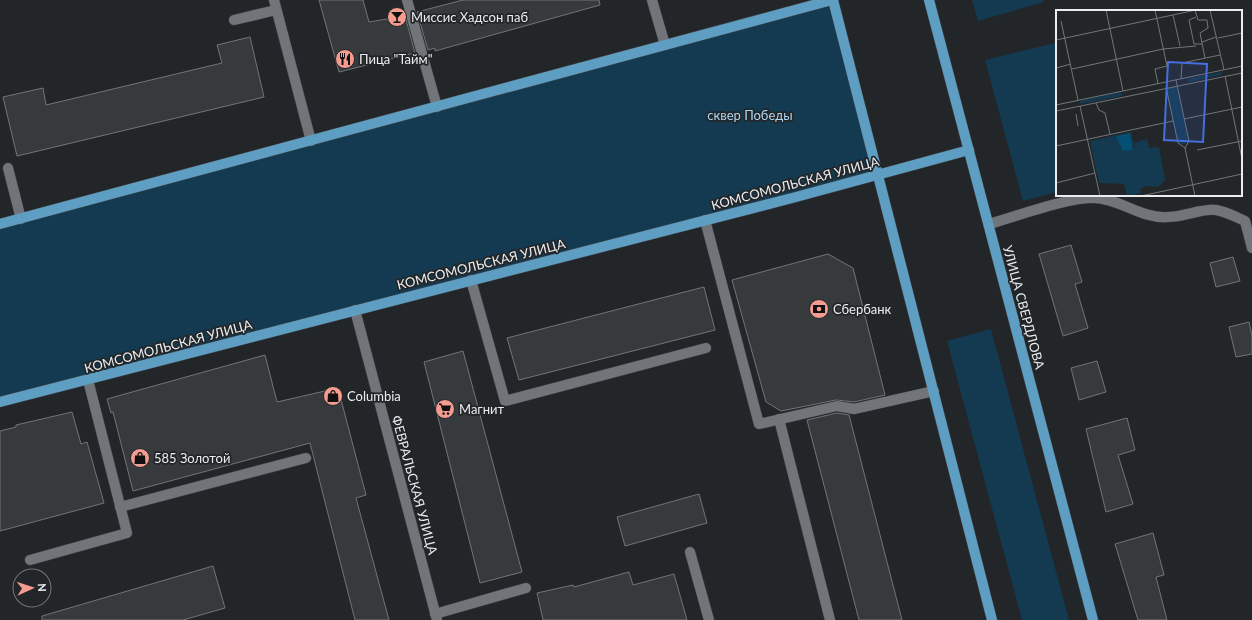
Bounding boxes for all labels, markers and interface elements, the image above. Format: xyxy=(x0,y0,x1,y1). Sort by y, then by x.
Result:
bar icon: Миссис Хадсон паб xyxy=(386,6,408,28)
place label: Миссис Хадсон паб xyxy=(411,9,528,25)
inset map xyxy=(1056,10,1242,196)
restaurant icon: Пица "Тайм" xyxy=(334,48,356,70)
place label: Пица "Тайм" xyxy=(359,51,433,67)
park label: сквер Победы xyxy=(707,107,793,123)
street label: КОМСОМОЛЬСКАЯ УЛИЦА xyxy=(709,153,881,213)
street label: КОМСОМОЛЬСКАЯ УЛИЦА xyxy=(395,235,567,293)
street label: УЛИЦА СВЕРДЛОВА xyxy=(1000,243,1048,371)
bank icon: Сбербанк xyxy=(808,298,830,320)
place label: Сбербанк xyxy=(833,301,892,317)
street label: КОМСОМОЛЬСКАЯ УЛИЦА xyxy=(82,316,254,376)
shop icon: Columbia xyxy=(322,385,344,407)
place label: Columbia xyxy=(347,388,401,404)
supermarket icon: Магнит xyxy=(434,398,456,420)
place label: Магнит xyxy=(459,401,505,417)
street label: ФЕВРАЛЬСКАЯ УЛИЦА xyxy=(389,414,441,557)
shop icon: 585 Золотой xyxy=(129,447,151,469)
place label: 585 Золотой xyxy=(154,450,230,466)
north arrow xyxy=(12,568,52,608)
text: N xyxy=(36,583,49,592)

